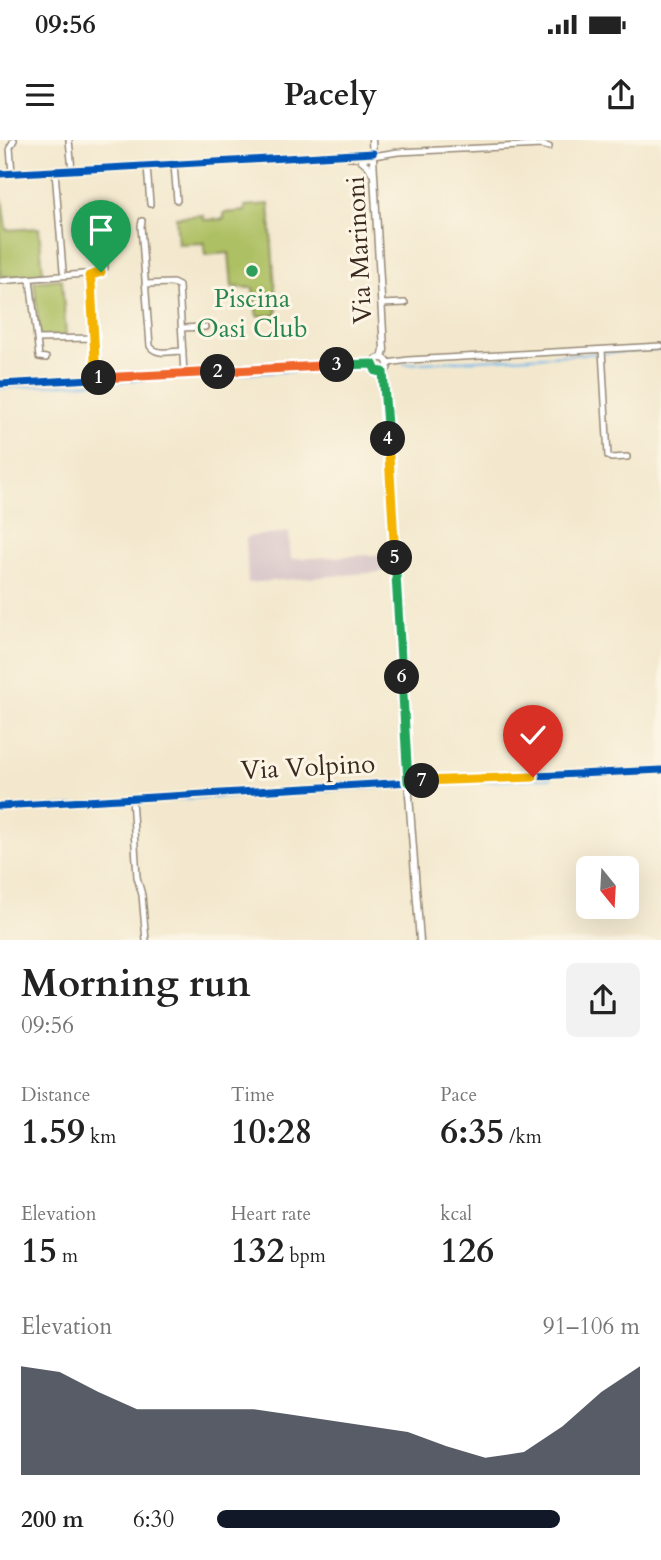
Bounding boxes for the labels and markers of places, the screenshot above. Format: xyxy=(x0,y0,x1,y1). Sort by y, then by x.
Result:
pin xyxy=(71,200,131,272)
marker: Piscina Oasi Club xyxy=(244,263,260,279)
place label: Piscina Oasi Club xyxy=(196,281,308,346)
pin: 3 xyxy=(320,348,354,383)
pin: 2 xyxy=(200,355,235,390)
pin: 1 xyxy=(82,360,116,396)
pin: 4 xyxy=(370,422,406,456)
pin: 5 xyxy=(378,540,412,576)
pin: 6 xyxy=(384,660,420,694)
pin xyxy=(503,705,563,777)
pin: 7 xyxy=(404,764,440,798)

